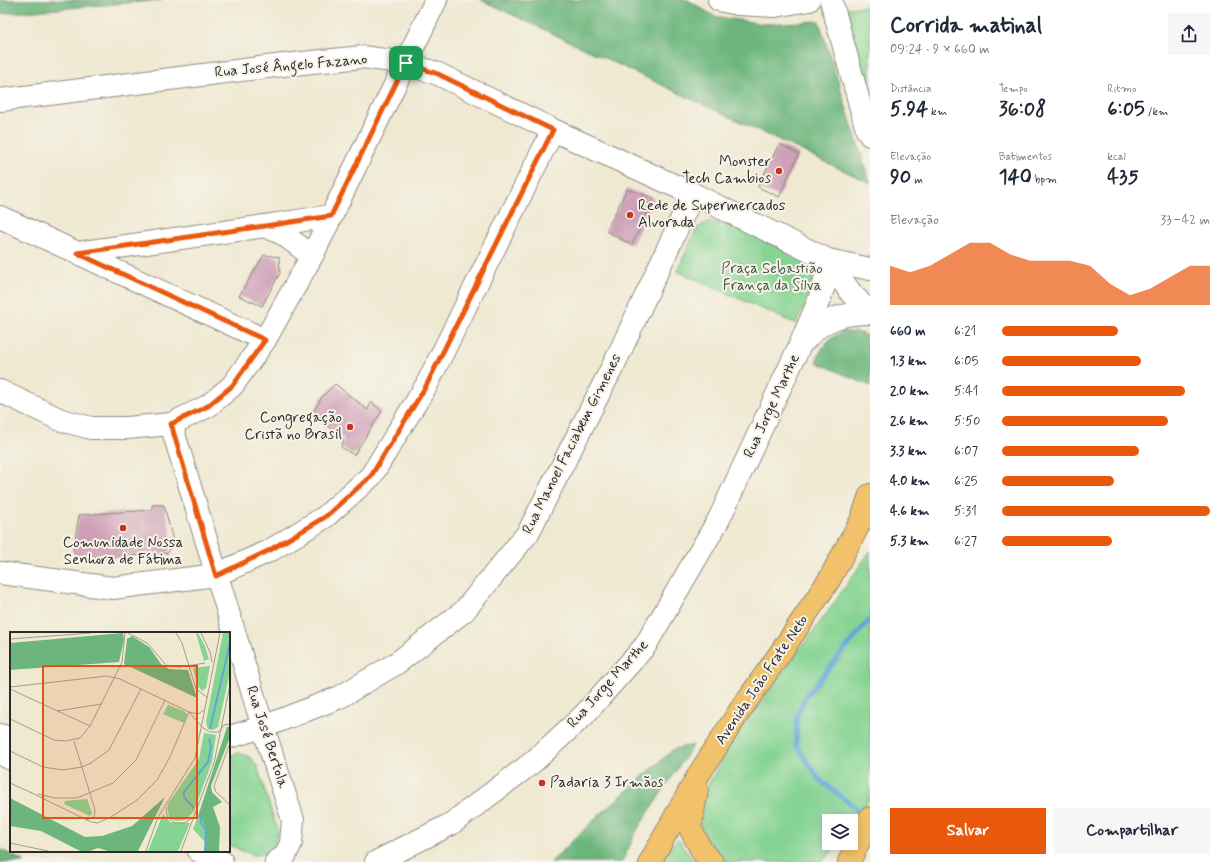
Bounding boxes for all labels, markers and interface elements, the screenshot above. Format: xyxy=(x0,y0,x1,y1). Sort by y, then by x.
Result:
text: Corrida matinal xyxy=(890,12,1042,40)
button: share xyxy=(1168,13,1210,55)
text: 09:24 · 9 × 660 m xyxy=(890,41,990,58)
pin xyxy=(389,46,423,80)
street label: Rua José Ângelo Fazano xyxy=(214,49,368,84)
icon: arrive xyxy=(395,52,417,74)
text: Distância xyxy=(890,82,931,96)
text: Tempo xyxy=(999,82,1028,96)
text: Ritmo xyxy=(1107,82,1136,96)
text: 5.94 xyxy=(890,96,928,123)
text: 36:08 xyxy=(999,96,1046,123)
text: 6:05 xyxy=(1107,96,1145,123)
text: km xyxy=(928,105,947,119)
text: /km xyxy=(1145,105,1169,119)
text: Elevação xyxy=(890,150,931,164)
text: Batimentos xyxy=(999,150,1052,164)
text: kcal xyxy=(1107,150,1126,164)
place label: Monster Tech Cambios xyxy=(682,152,771,189)
text: 90 xyxy=(890,164,911,191)
text: 140 xyxy=(999,164,1032,191)
text: 435 xyxy=(1107,164,1139,191)
marker: Monster Tech Cambios xyxy=(774,166,784,176)
text: m xyxy=(911,173,923,187)
text: bpm xyxy=(1032,173,1057,187)
place label: Rede de Supermercados Alvorada xyxy=(638,196,786,233)
marker: Rede de Supermercados Alvorada xyxy=(625,210,635,220)
text: Elevação xyxy=(890,212,939,229)
text: 33–42 m xyxy=(1160,212,1210,229)
park label: Praça Sebastião França da Silva xyxy=(721,259,823,296)
text: 660 m xyxy=(890,323,926,340)
text: 6:21 xyxy=(954,323,976,340)
street label: Rua Manoel Faciabem Gimenes xyxy=(518,350,626,538)
street label: Rua Jorge Marthe xyxy=(739,351,806,462)
text: 1.3 km xyxy=(890,353,927,370)
text: 6:05 xyxy=(954,353,978,370)
text: 2.0 km xyxy=(890,383,929,400)
text: 5:41 xyxy=(954,383,978,400)
place label: Congregação Cristã no Brasil xyxy=(244,408,342,445)
text: 2.6 km xyxy=(890,413,928,430)
text: 5:50 xyxy=(954,413,981,430)
marker: Congregação Cristã no Brasil xyxy=(345,422,355,432)
text: 3.3 km xyxy=(890,443,927,460)
text: 6:07 xyxy=(954,443,978,460)
text: 4.0 km xyxy=(890,473,930,490)
text: 6:25 xyxy=(954,473,977,490)
text: 4.6 km xyxy=(890,503,929,520)
text: 5:31 xyxy=(954,503,977,520)
marker: Comunidade Nossa Senhora de Fátima xyxy=(118,523,128,533)
place label: Comunidade Nossa Senhora de Fátima xyxy=(63,533,184,570)
text: 5.3 km xyxy=(890,533,929,550)
text: 6:27 xyxy=(954,533,977,550)
street label: Avenida João Frate Neto xyxy=(711,611,813,749)
inset map xyxy=(10,632,230,852)
street label: Rua Jorge Marthe xyxy=(563,636,654,733)
street label: Rua José Bertola xyxy=(241,683,293,792)
place label: Padaria 3 Irmãos xyxy=(550,773,664,793)
marker: Padaria 3 Irmãos xyxy=(537,778,547,788)
button: Salvar xyxy=(890,808,1046,854)
button: Compartilhar xyxy=(1054,808,1210,854)
map controls xyxy=(822,814,858,850)
button: layers xyxy=(822,814,858,850)

